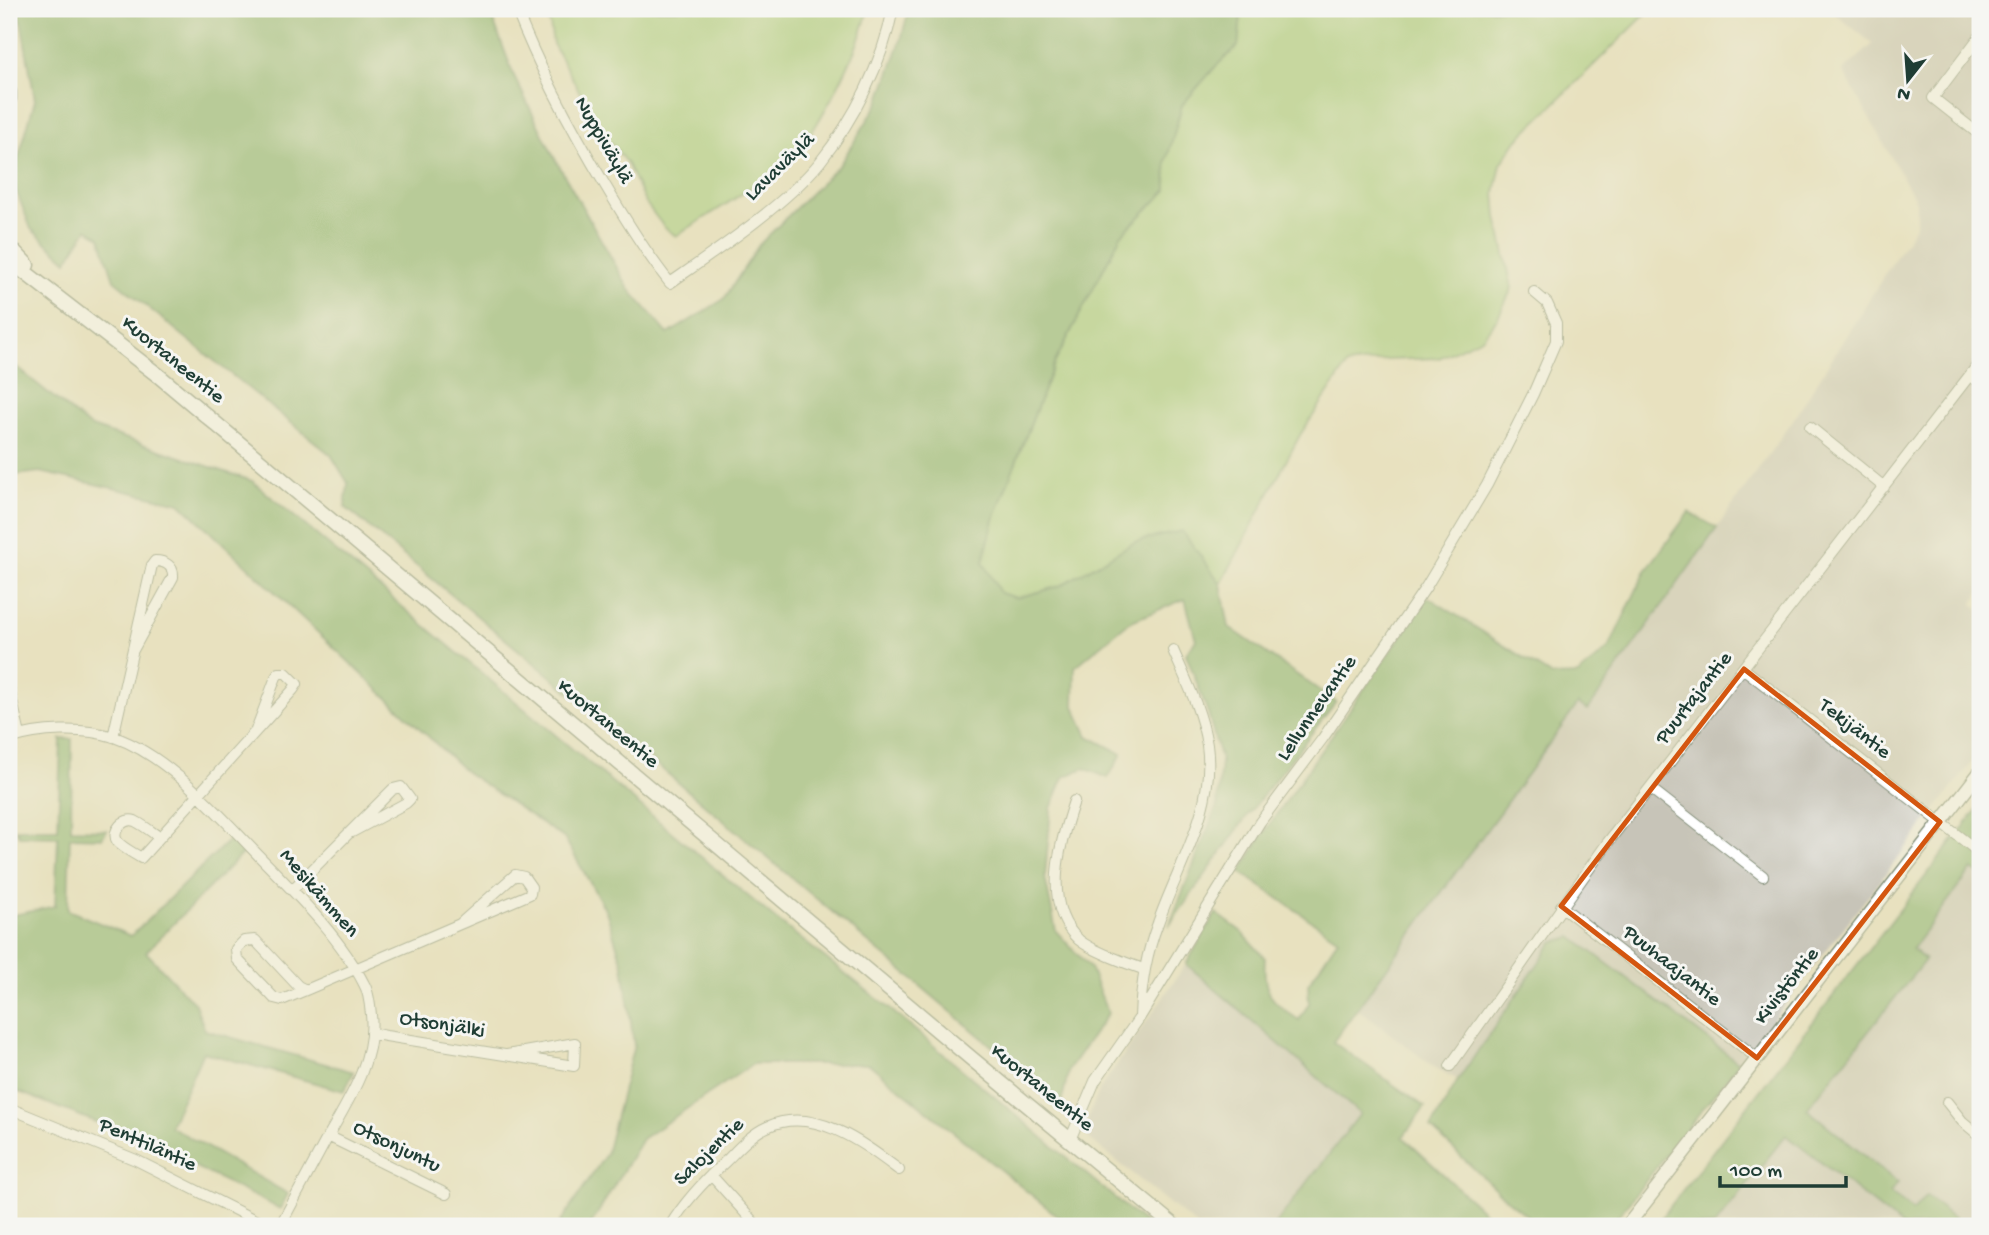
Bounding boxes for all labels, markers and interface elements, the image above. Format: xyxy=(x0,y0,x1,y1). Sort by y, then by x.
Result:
north arrow xyxy=(1874,46,1944,116)
text: N xyxy=(1895,80,1913,106)
street label: Nuppiväylä xyxy=(567,93,638,190)
street label: Lavaväylä xyxy=(741,128,822,207)
street label: Kuortaneentie xyxy=(115,312,230,411)
street label: Puurtajantie xyxy=(1650,647,1740,751)
street label: Lellunnevantie xyxy=(1272,650,1364,767)
street label: Kuortaneentie xyxy=(551,675,664,776)
street label: Tekijäntie xyxy=(1812,694,1896,767)
street label: Mesikämmen xyxy=(273,845,363,943)
street label: Puuhaajantie xyxy=(1616,920,1726,1014)
street label: Kivistöntie xyxy=(1750,943,1827,1031)
street label: Otsonjälki xyxy=(398,1007,486,1045)
street label: Kuortaneentie xyxy=(984,1040,1099,1139)
street label: Penttiläntie xyxy=(93,1113,201,1179)
street label: Salojentie xyxy=(670,1113,751,1192)
street label: Otsonjuntu xyxy=(348,1116,444,1180)
scale bar xyxy=(1720,1144,1846,1188)
text: 100 m xyxy=(1729,1160,1782,1185)

